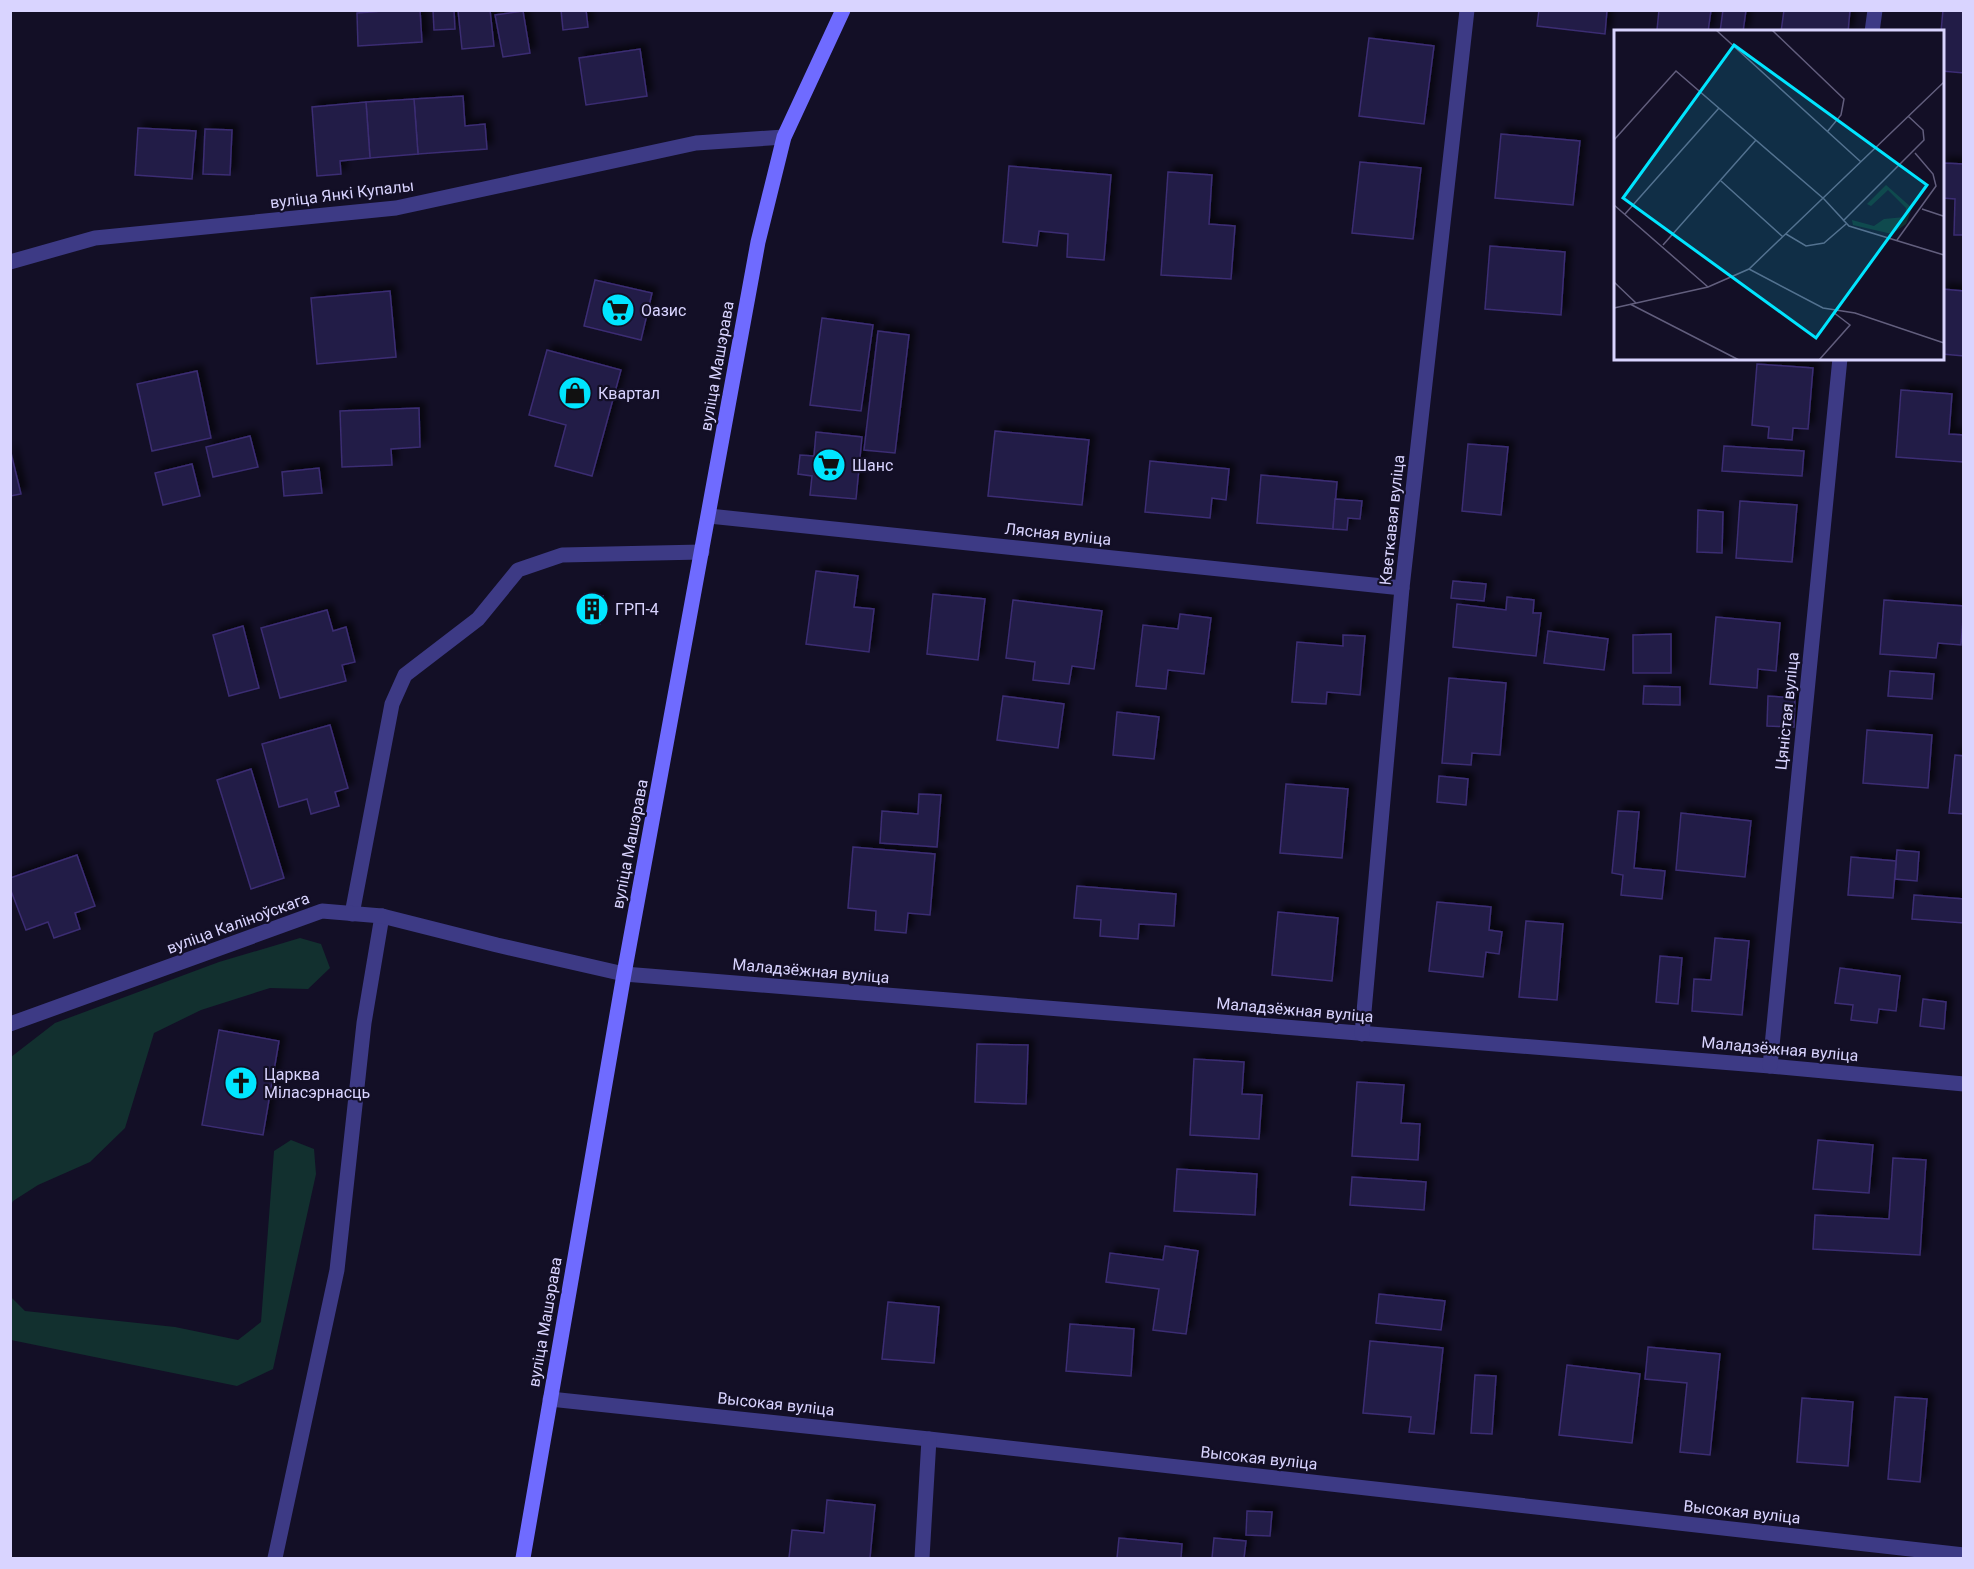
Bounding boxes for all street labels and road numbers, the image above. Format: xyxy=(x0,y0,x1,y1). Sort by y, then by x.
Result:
street label: вуліца Янкі Купалы xyxy=(269,176,415,212)
street label: вуліца Машэрава xyxy=(696,300,738,432)
street label: Кветкавая вуліца xyxy=(1376,454,1408,586)
street label: Лясная вуліца xyxy=(1004,519,1112,549)
street label: Цяністая вуліца xyxy=(1771,651,1803,771)
street label: вуліца Машэрава xyxy=(608,778,652,910)
street label: вуліца Каліноўскага xyxy=(164,888,312,958)
street label: Маладзёжная вуліца xyxy=(732,955,890,987)
street label: Маладзёжная вуліца xyxy=(1216,994,1374,1026)
street label: Маладзёжная вуліца xyxy=(1701,1033,1859,1065)
street label: вуліца Машэрава xyxy=(524,1256,566,1388)
street label: Высокая вуліца xyxy=(717,1388,835,1420)
street label: Высокая вуліца xyxy=(1200,1442,1318,1474)
street label: Высокая вуліца xyxy=(1683,1496,1801,1528)

